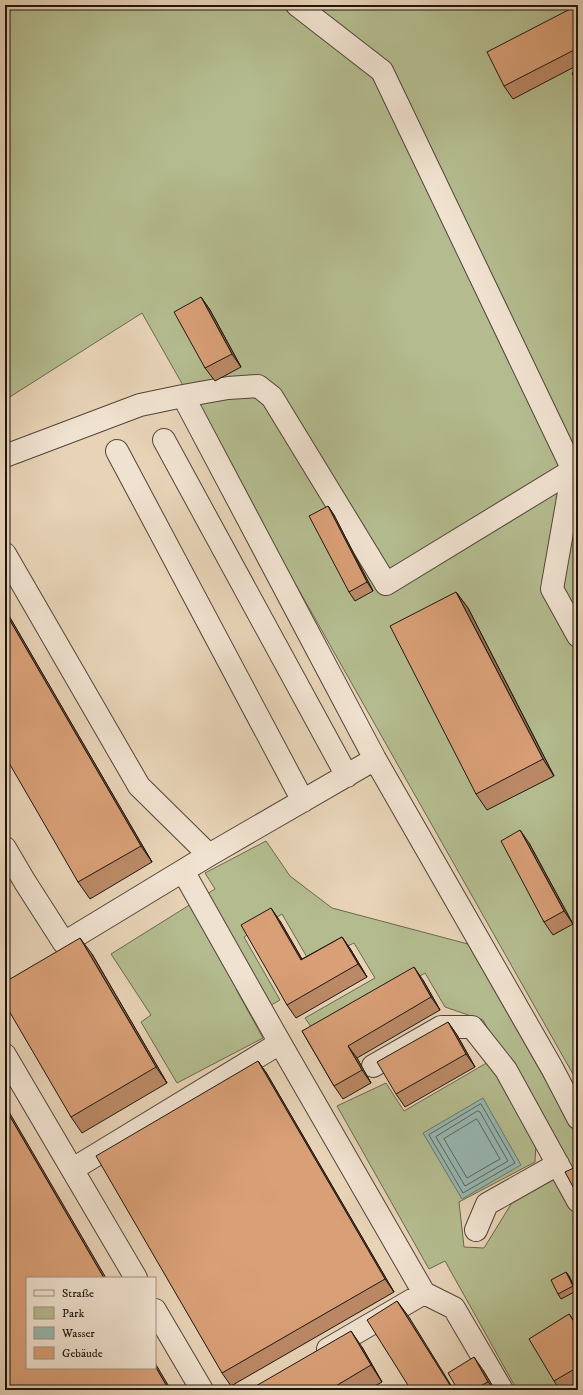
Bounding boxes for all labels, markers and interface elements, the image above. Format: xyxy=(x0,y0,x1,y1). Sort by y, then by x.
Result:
legend xyxy=(26,1277,156,1369)
text: Straße xyxy=(62,1286,94,1301)
text: Park xyxy=(62,1306,84,1321)
text: Wasser xyxy=(61,1326,95,1341)
text: Gebäude xyxy=(62,1346,103,1361)

